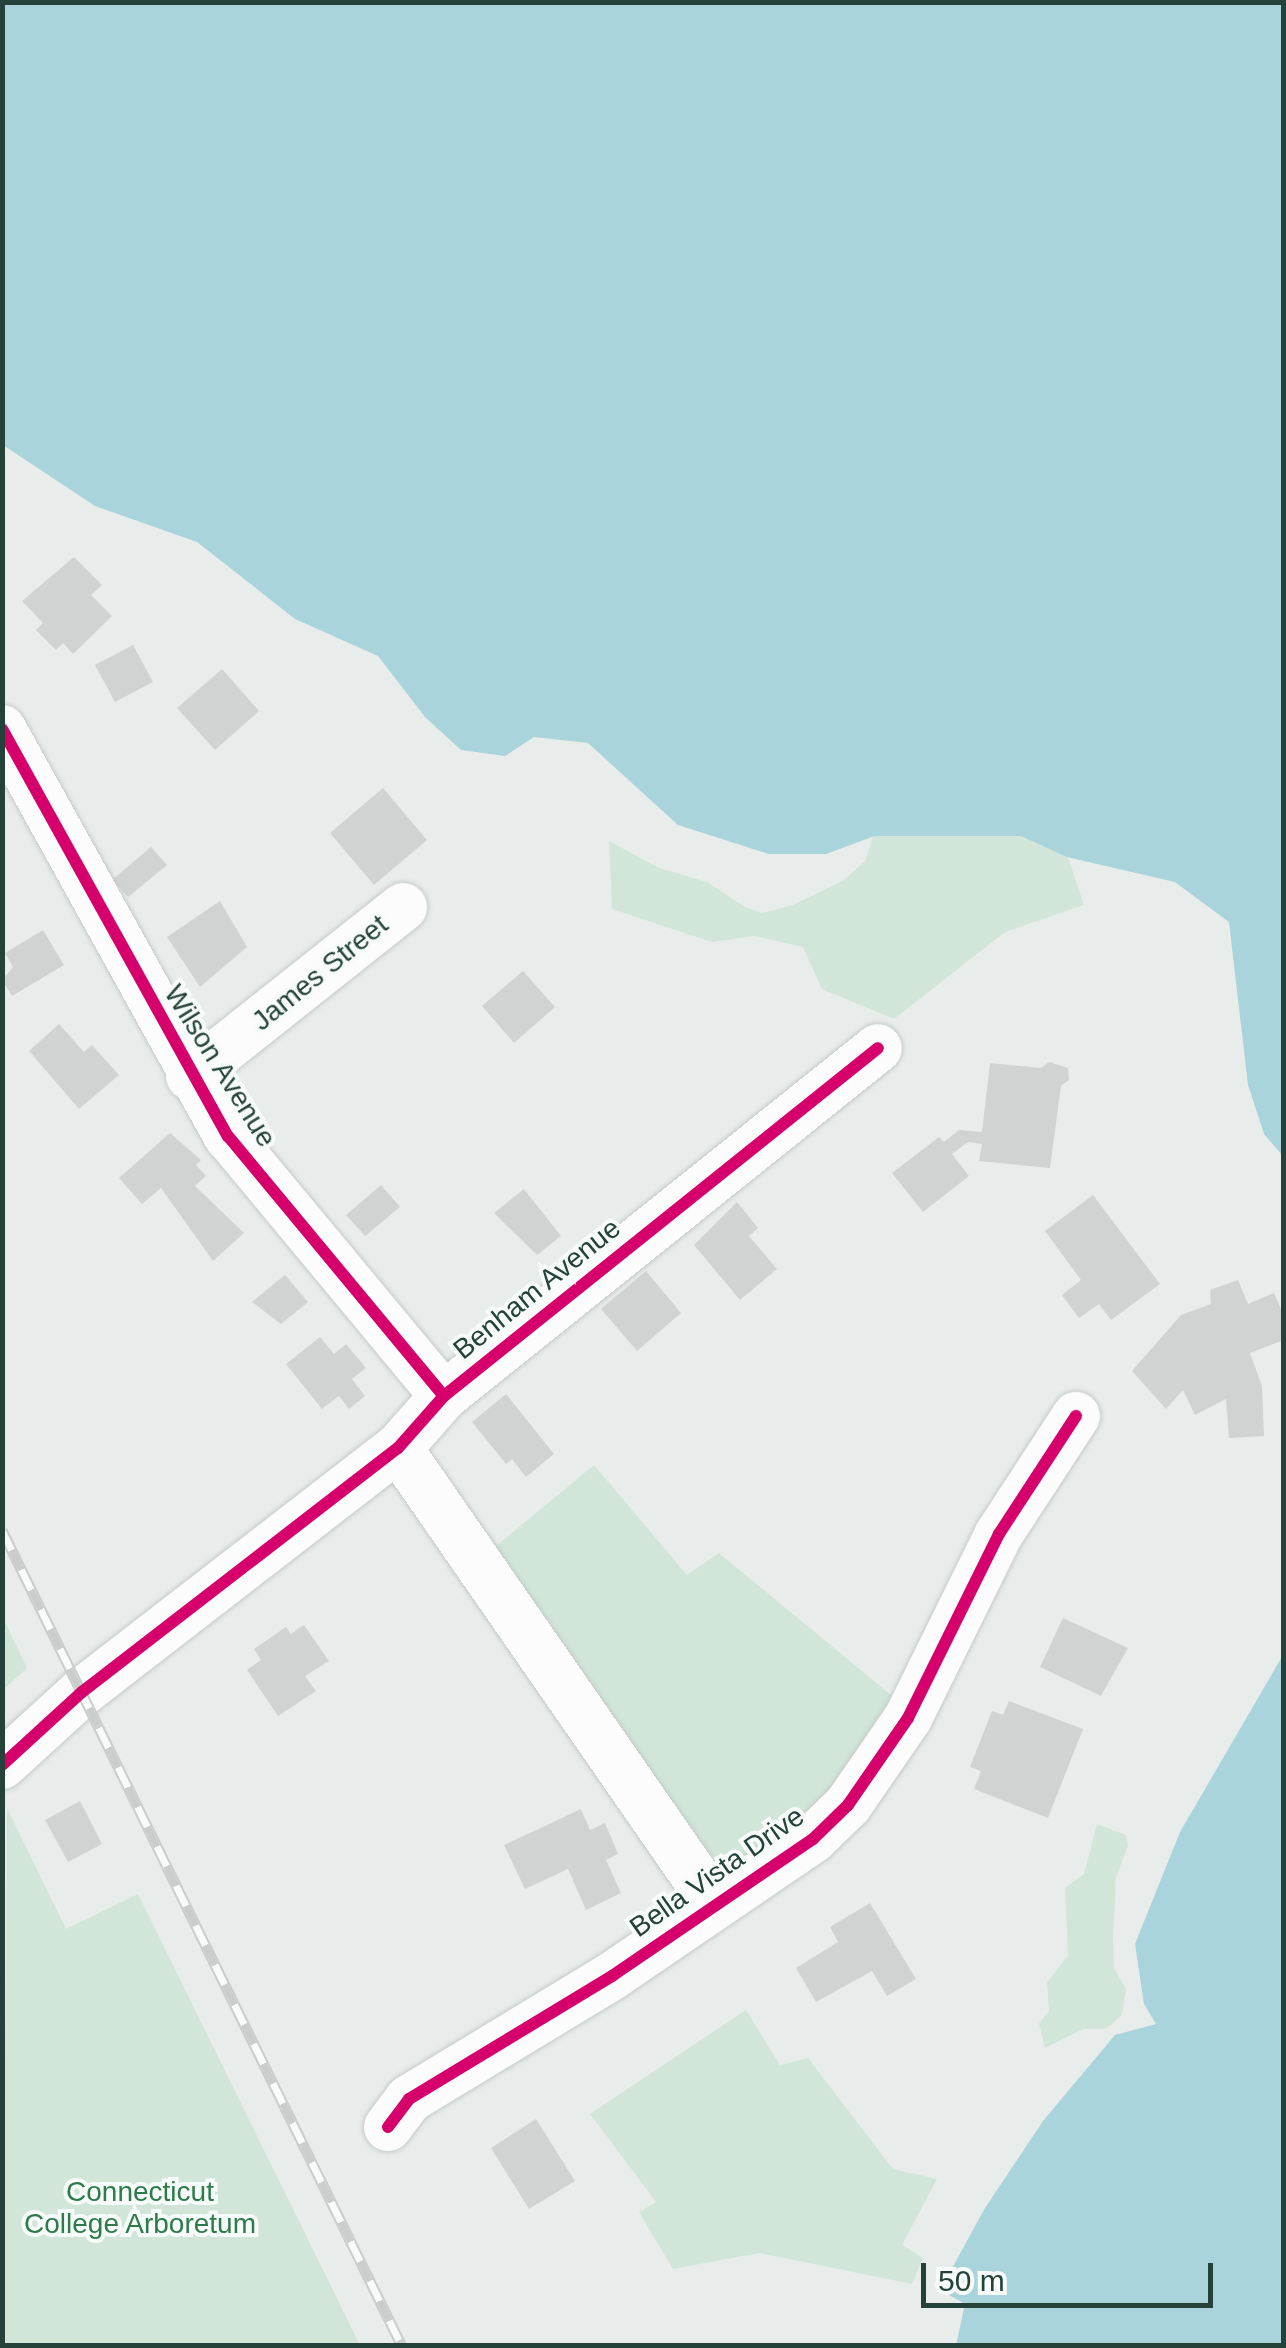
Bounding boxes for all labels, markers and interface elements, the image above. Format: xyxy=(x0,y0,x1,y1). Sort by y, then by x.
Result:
street label: James Street xyxy=(245,908,395,1038)
street label: Wilson Avenue xyxy=(156,978,284,1154)
street label: Benham Avenue xyxy=(446,1211,628,1367)
street label: Bella Vista Drive xyxy=(623,1799,811,1945)
park label: Connecticut College Arboretum xyxy=(23,2175,257,2241)
scale bar xyxy=(926,2243,1218,2305)
text: 50 m xyxy=(938,2264,1005,2297)

